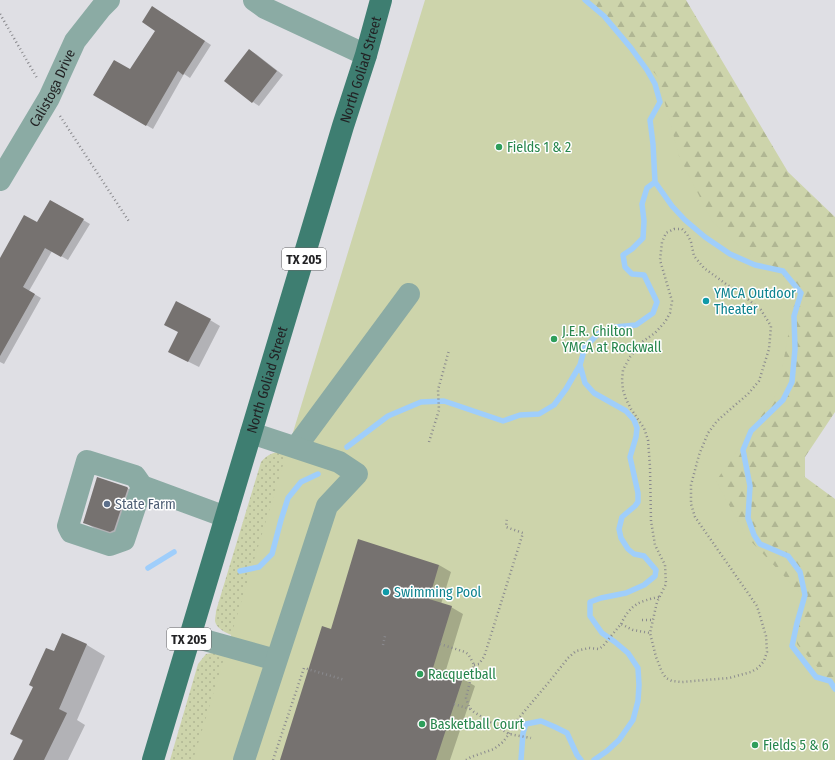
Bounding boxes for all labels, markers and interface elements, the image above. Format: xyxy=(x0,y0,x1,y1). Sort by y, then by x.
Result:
street label: North Goliad Street xyxy=(336,14,385,125)
street label: Calistoga Drive xyxy=(25,46,79,130)
place label: Fields 1 & 2 xyxy=(507,139,571,156)
marker: Fields 1 & 2 xyxy=(494,142,504,152)
road number: TX 205 xyxy=(282,248,326,270)
place label: YMCA Outdoor Theater xyxy=(714,285,796,318)
marker: YMCA Outdoor Theater xyxy=(701,296,711,306)
place label: J.E.R. Chilton YMCA at Rockwall xyxy=(562,323,662,356)
street label: North Goliad Street xyxy=(243,324,291,435)
marker: J.E.R. Chilton YMCA at Rockwall xyxy=(549,334,559,344)
place label: State Farm xyxy=(115,496,176,513)
marker: State Farm xyxy=(102,499,112,509)
place label: Swimming Pool xyxy=(394,584,482,601)
marker: Swimming Pool xyxy=(381,587,391,597)
road number: TX 205 xyxy=(167,628,211,650)
place label: Racquetball xyxy=(428,666,496,683)
marker: Racquetball xyxy=(415,669,425,679)
place label: Basketball Court xyxy=(430,716,524,733)
marker: Basketball Court xyxy=(417,719,427,729)
place label: Fields 5 & 6 xyxy=(763,737,829,754)
marker: Fields 5 & 6 xyxy=(750,740,760,750)

